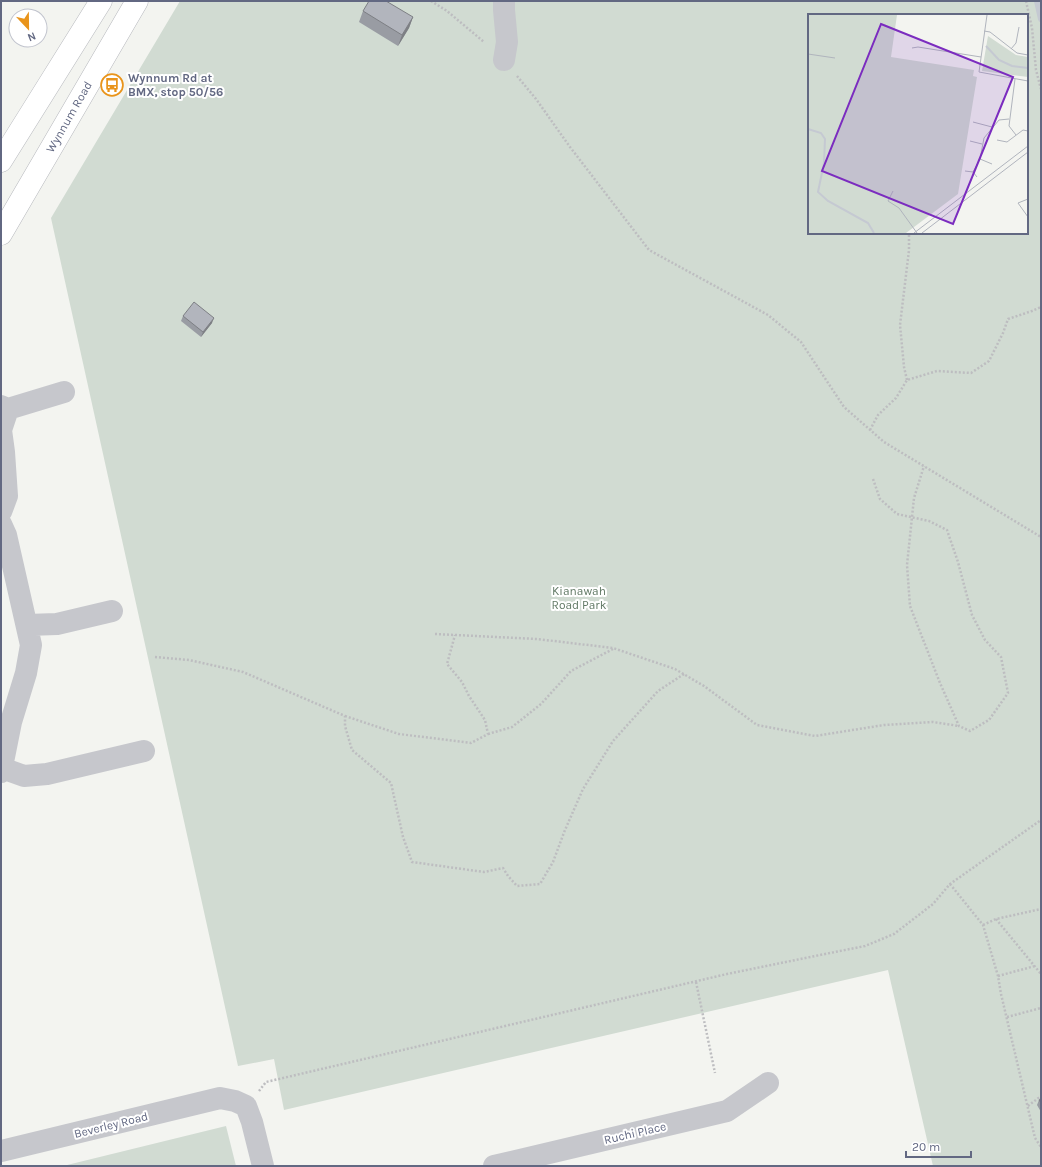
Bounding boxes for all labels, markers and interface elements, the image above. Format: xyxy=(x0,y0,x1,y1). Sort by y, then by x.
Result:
north arrow xyxy=(8,8,48,48)
inset map xyxy=(808,14,1028,234)
text: N xyxy=(25,29,38,44)
place label: Wynnum Rd at BMX, stop 50/56 xyxy=(128,71,223,99)
bus stop icon: Wynnum Rd at BMX, stop 50/56 xyxy=(99,72,125,98)
street label: Wynnum Road xyxy=(43,79,95,155)
park label: Kianawah Road Park xyxy=(552,584,607,612)
street label: Beverley Road xyxy=(73,1109,149,1141)
street label: Ruchi Place xyxy=(603,1119,667,1147)
scale bar xyxy=(906,1133,971,1159)
text: 20 m xyxy=(912,1140,940,1154)

